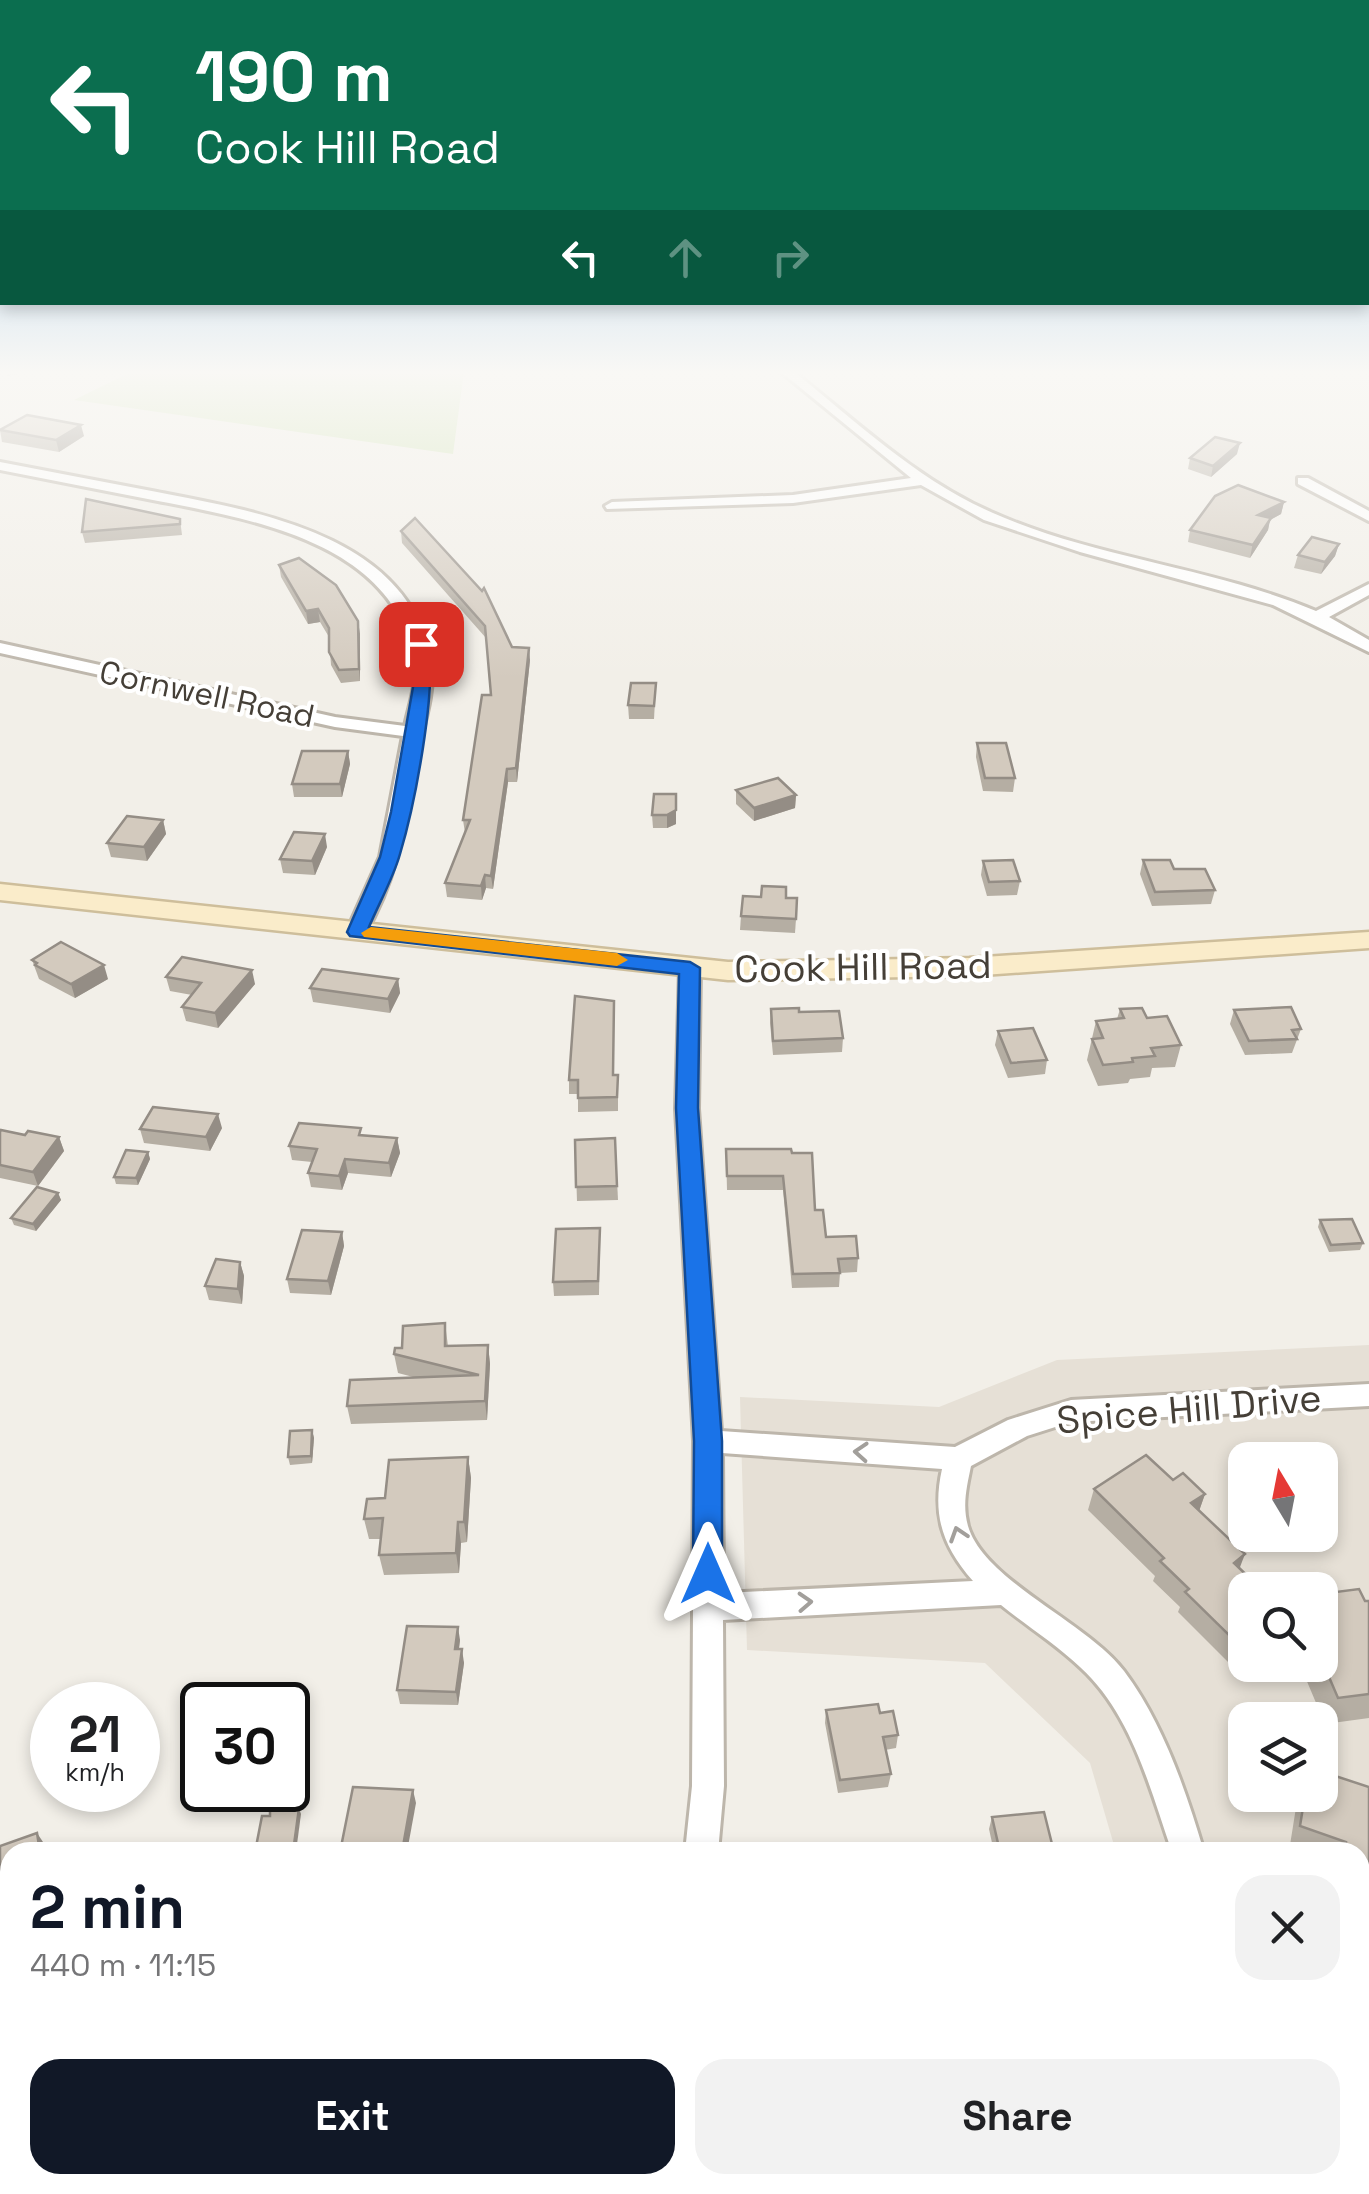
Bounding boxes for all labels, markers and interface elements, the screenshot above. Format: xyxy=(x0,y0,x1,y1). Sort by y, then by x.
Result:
text: 190 m xyxy=(195,32,393,121)
icon: left xyxy=(30,40,160,170)
text: Cook Hill Road xyxy=(195,119,500,176)
icon: left xyxy=(553,230,608,285)
icon: ahead xyxy=(658,230,713,285)
icon: right xyxy=(763,230,818,285)
pin xyxy=(379,602,464,687)
icon: arrive xyxy=(394,617,449,672)
street label: Cornwell Road xyxy=(96,652,318,736)
street label: Cook Hill Road xyxy=(734,941,992,993)
street label: Spice Hill Drive xyxy=(1055,1374,1323,1444)
one-way arrow xyxy=(853,1441,869,1463)
north arrow xyxy=(1228,1442,1338,1552)
map controls xyxy=(1228,1442,1338,1812)
position arrow xyxy=(656,1522,760,1626)
one-way arrow xyxy=(949,1526,970,1543)
button: search xyxy=(1228,1572,1338,1682)
one-way arrow xyxy=(798,1592,814,1613)
speed limit sign: 30 xyxy=(180,1682,310,1812)
button: layers xyxy=(1228,1702,1338,1812)
text: 21 xyxy=(69,1703,121,1767)
text: km/h xyxy=(65,1756,125,1788)
text: 2 min xyxy=(30,1869,185,1946)
button: close xyxy=(1235,1875,1340,1980)
text: 440 m · 11:15 xyxy=(30,1945,216,1985)
button: Exit xyxy=(30,2059,675,2174)
button: Share xyxy=(695,2059,1340,2174)

